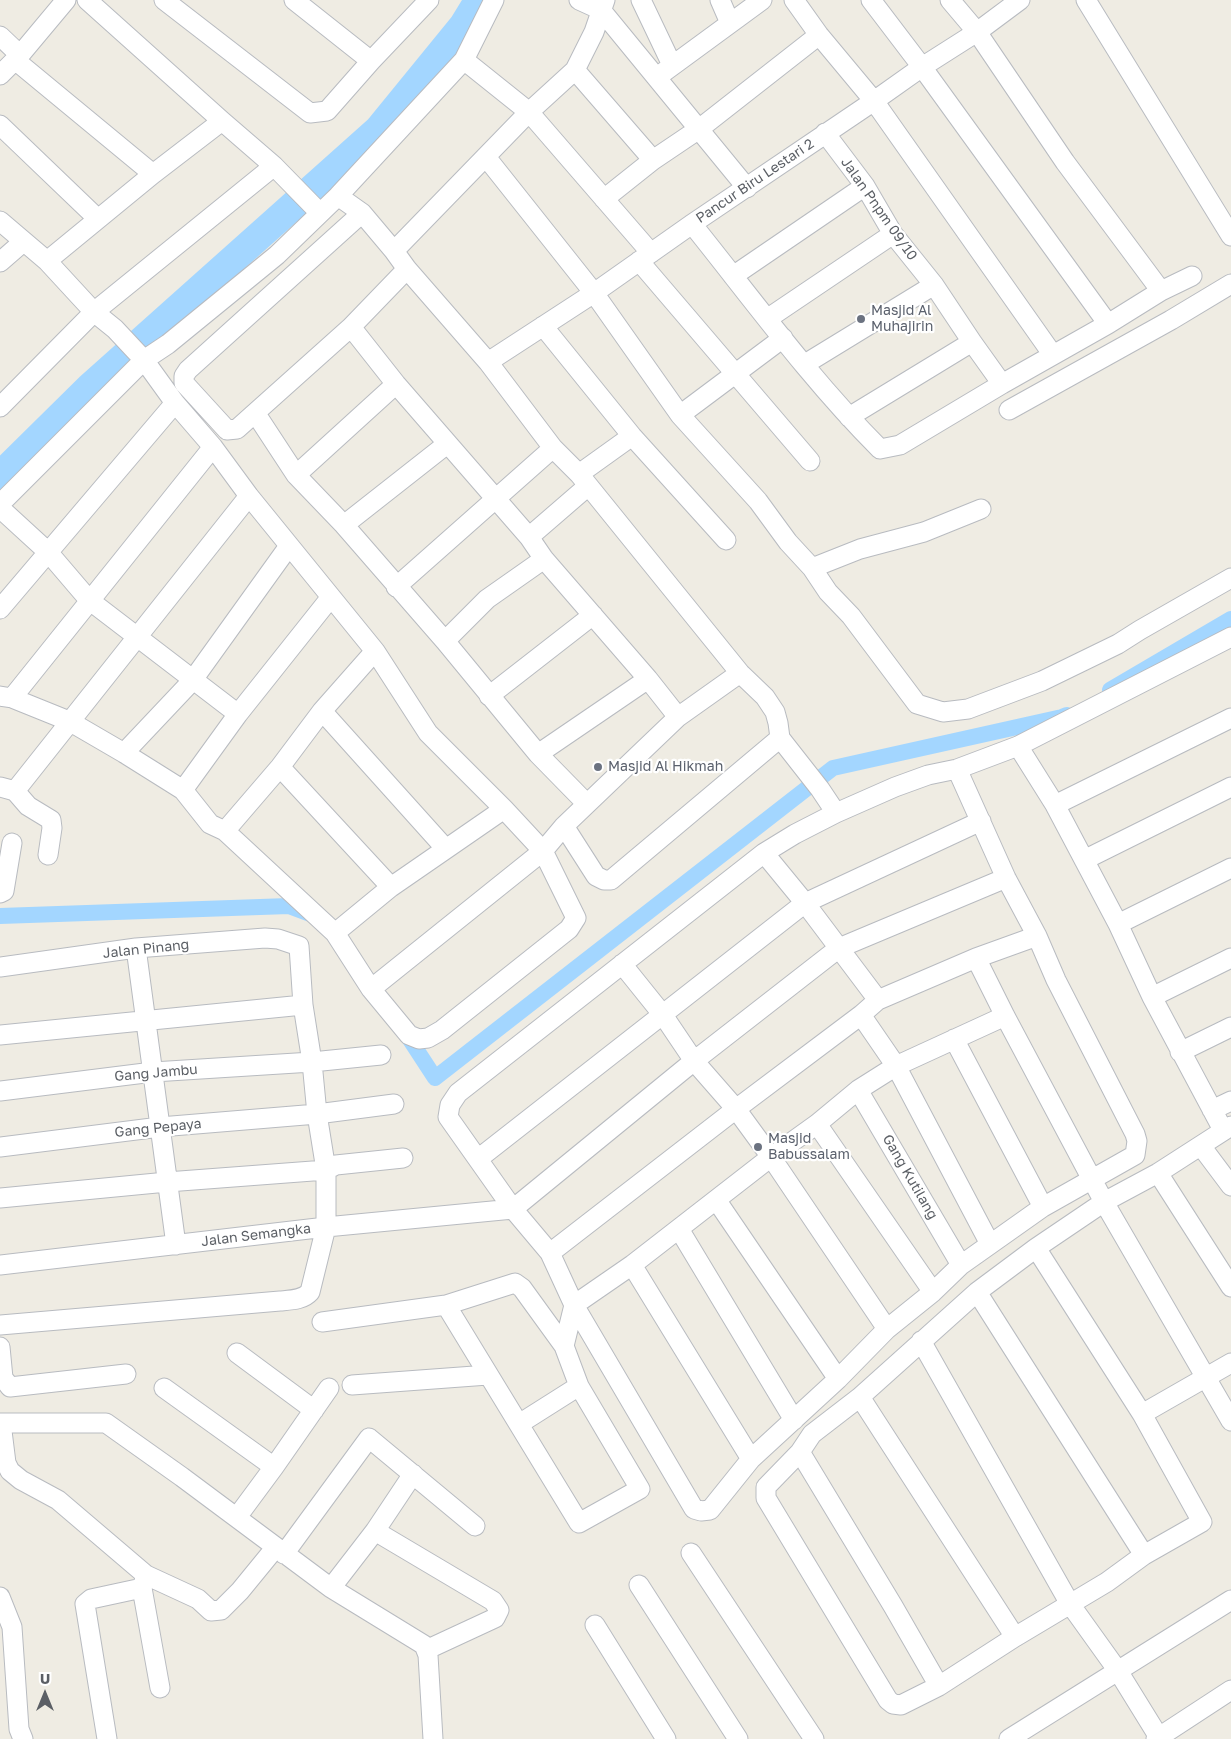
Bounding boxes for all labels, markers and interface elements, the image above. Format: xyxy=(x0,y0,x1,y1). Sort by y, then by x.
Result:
street label: Pancur Biru Lestari 2 xyxy=(693,135,817,227)
street label: Jalan Pnpm 09/10 xyxy=(837,154,921,264)
place label: Masjid Al Muhajirin xyxy=(871,303,933,336)
marker: Masjid Al Muhajirin xyxy=(855,313,867,325)
place label: Masjid Al Hikmah xyxy=(608,759,723,775)
marker: Masjid Al Hikmah xyxy=(592,761,604,773)
street label: Jalan Pinang xyxy=(102,936,190,962)
street label: Gang Jambu xyxy=(114,1061,198,1085)
street label: Gang Pepaya xyxy=(114,1115,202,1141)
place label: Masjid Babussalam xyxy=(768,1131,850,1164)
street label: Gang Kutilang xyxy=(879,1132,941,1222)
marker: Masjid Babussalam xyxy=(752,1141,764,1153)
street label: Jalan Semangka xyxy=(200,1220,312,1250)
north arrow xyxy=(20,1669,70,1719)
text: U xyxy=(40,1670,50,1687)

